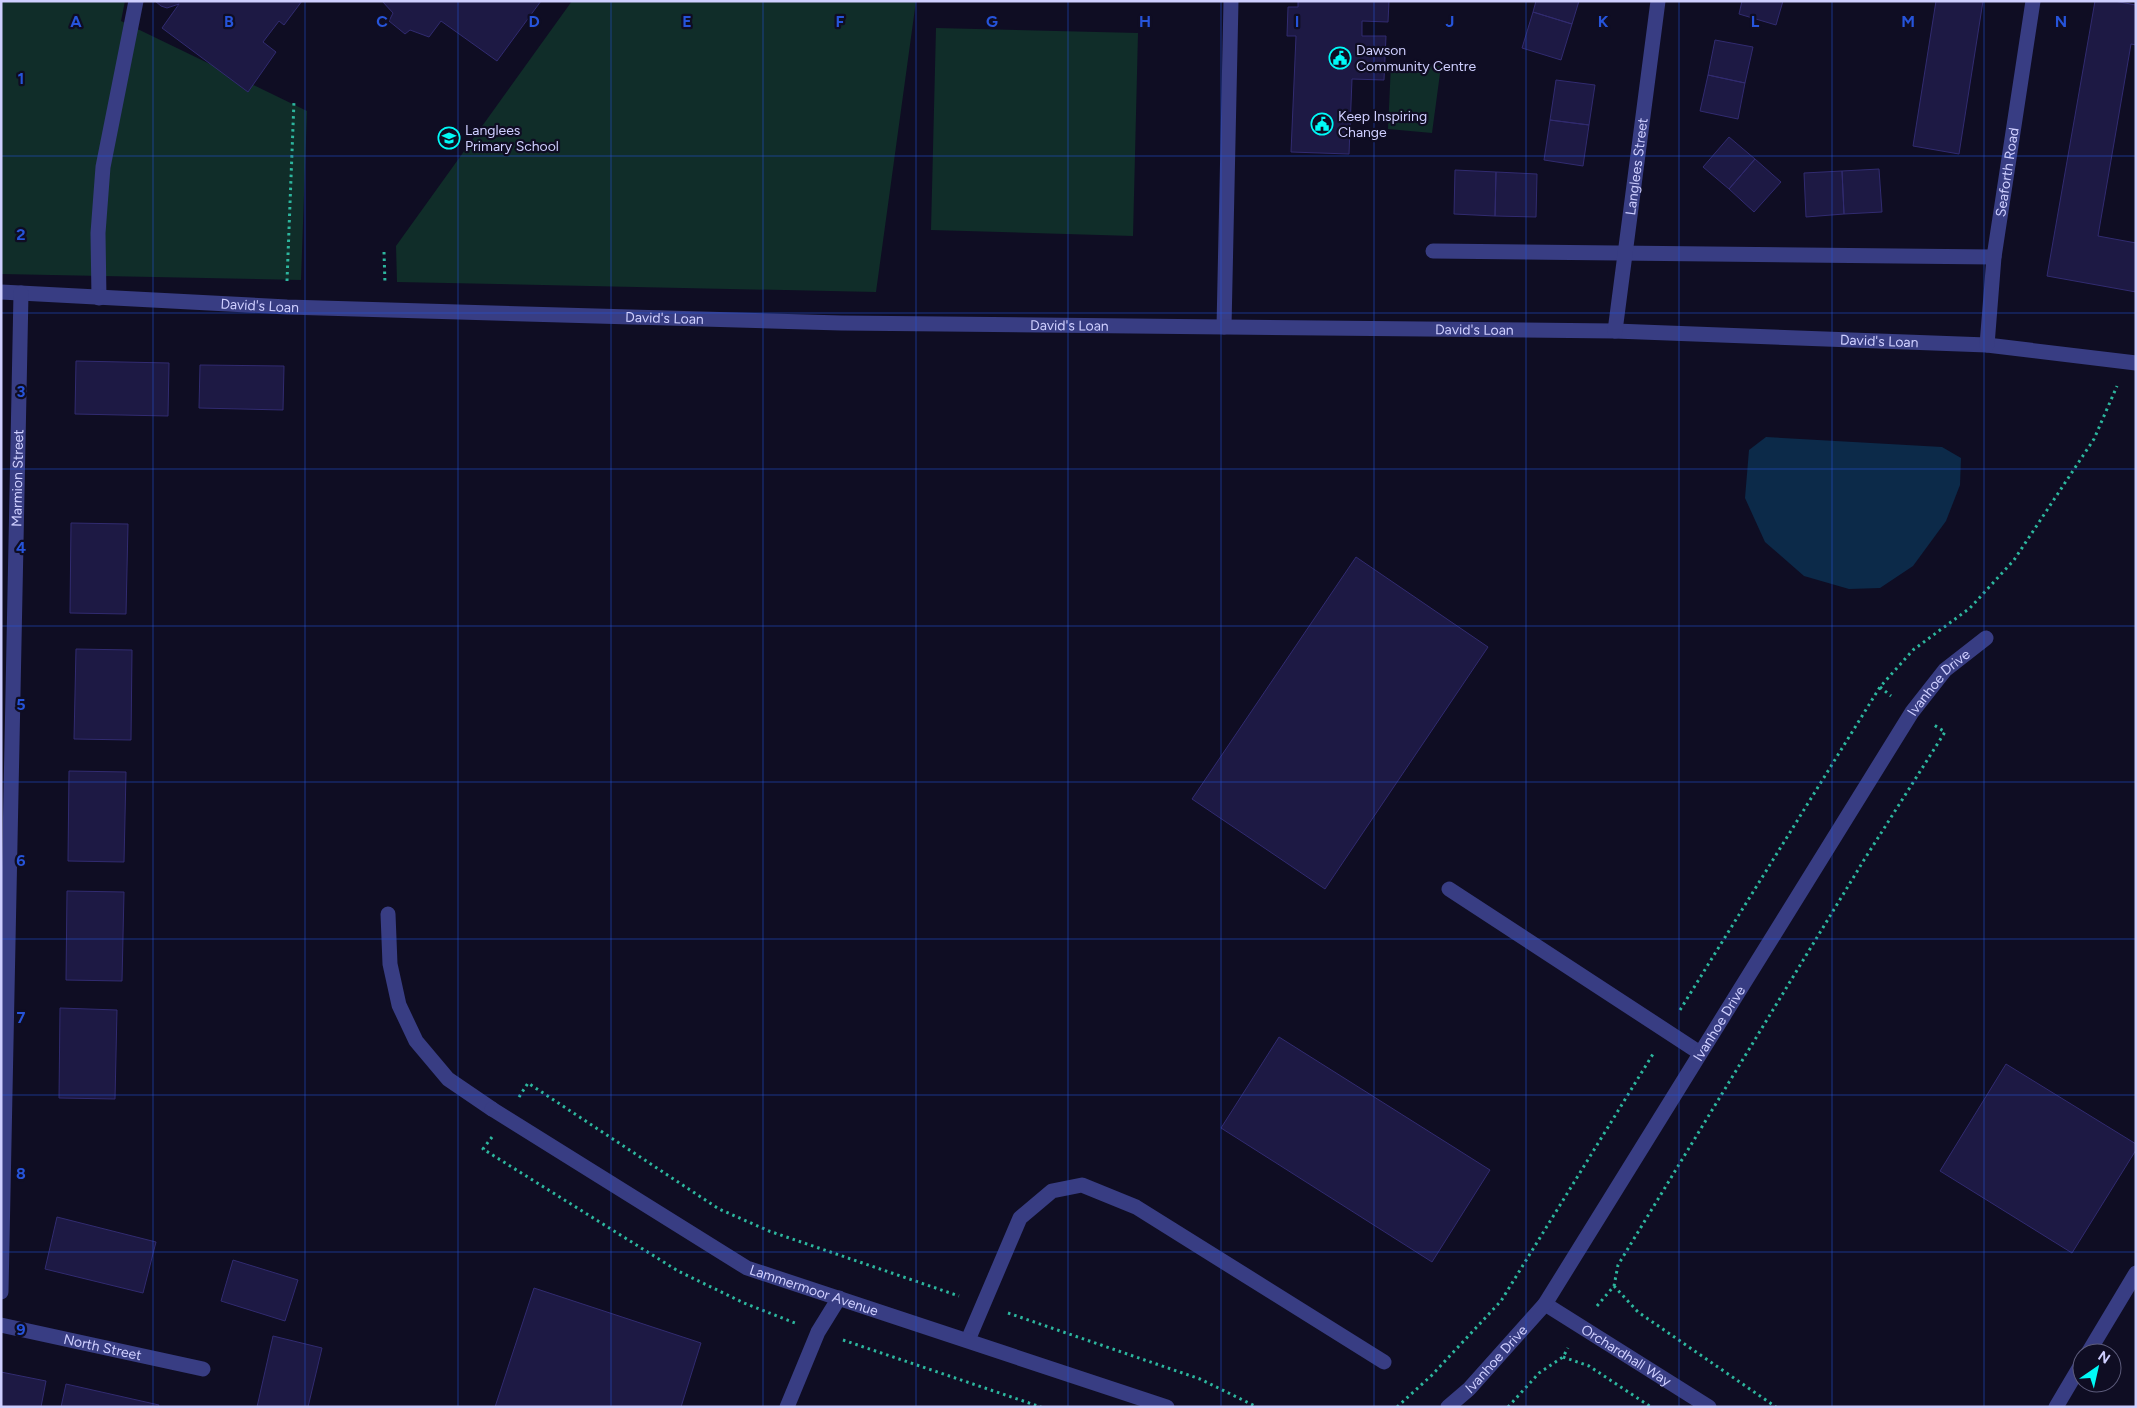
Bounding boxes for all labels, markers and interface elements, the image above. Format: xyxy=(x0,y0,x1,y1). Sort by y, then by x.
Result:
text: A xyxy=(70,12,82,31)
text: B xyxy=(224,12,234,31)
text: C xyxy=(376,12,388,31)
text: D xyxy=(528,12,540,31)
text: E xyxy=(682,12,692,31)
text: F xyxy=(836,12,845,31)
text: G xyxy=(986,12,998,31)
text: H xyxy=(1139,12,1151,31)
text: I xyxy=(1295,12,1299,31)
text: J xyxy=(1446,12,1454,31)
text: K xyxy=(1598,12,1609,31)
text: L xyxy=(1751,12,1760,31)
text: M xyxy=(1901,12,1915,31)
text: N xyxy=(2055,12,2067,31)
place label: Dawson Community Centre xyxy=(1356,42,1477,75)
public building icon: Dawson Community Centre xyxy=(1328,46,1352,70)
text: 1 xyxy=(18,69,24,88)
place label: Keep Inspiring Change xyxy=(1338,108,1427,141)
public building icon: Keep Inspiring Change xyxy=(1310,112,1334,136)
street label: Langlees Street xyxy=(1622,117,1652,216)
place label: Langlees Primary School xyxy=(465,122,559,155)
school or university icon: Langlees Primary School xyxy=(437,126,461,150)
street label: Seaforth Road xyxy=(1992,126,2023,218)
text: 2 xyxy=(16,225,26,244)
street label: David's Loan xyxy=(220,296,299,316)
street label: David's Loan xyxy=(625,309,704,328)
street label: David's Loan xyxy=(1030,317,1109,335)
street label: David's Loan xyxy=(1435,321,1514,339)
street label: David's Loan xyxy=(1840,331,1919,351)
text: 3 xyxy=(17,382,26,401)
street label: Marmion Street xyxy=(8,429,27,527)
text: 4 xyxy=(16,538,26,557)
street label: Ivanhoe Drive xyxy=(1904,646,1974,719)
text: 5 xyxy=(16,695,26,714)
text: 6 xyxy=(16,851,26,870)
street label: Ivanhoe Drive xyxy=(1690,982,1749,1064)
text: 7 xyxy=(17,1008,26,1027)
text: 8 xyxy=(16,1164,26,1183)
street label: Lammermoor Avenue xyxy=(747,1261,881,1320)
text: 9 xyxy=(16,1320,26,1339)
street label: Orchardhall Way xyxy=(1578,1321,1675,1390)
street label: Ivanhoe Drive xyxy=(1462,1322,1531,1397)
street label: North Street xyxy=(62,1331,143,1364)
north arrow xyxy=(2072,1343,2122,1393)
text: N xyxy=(2095,1348,2113,1368)

